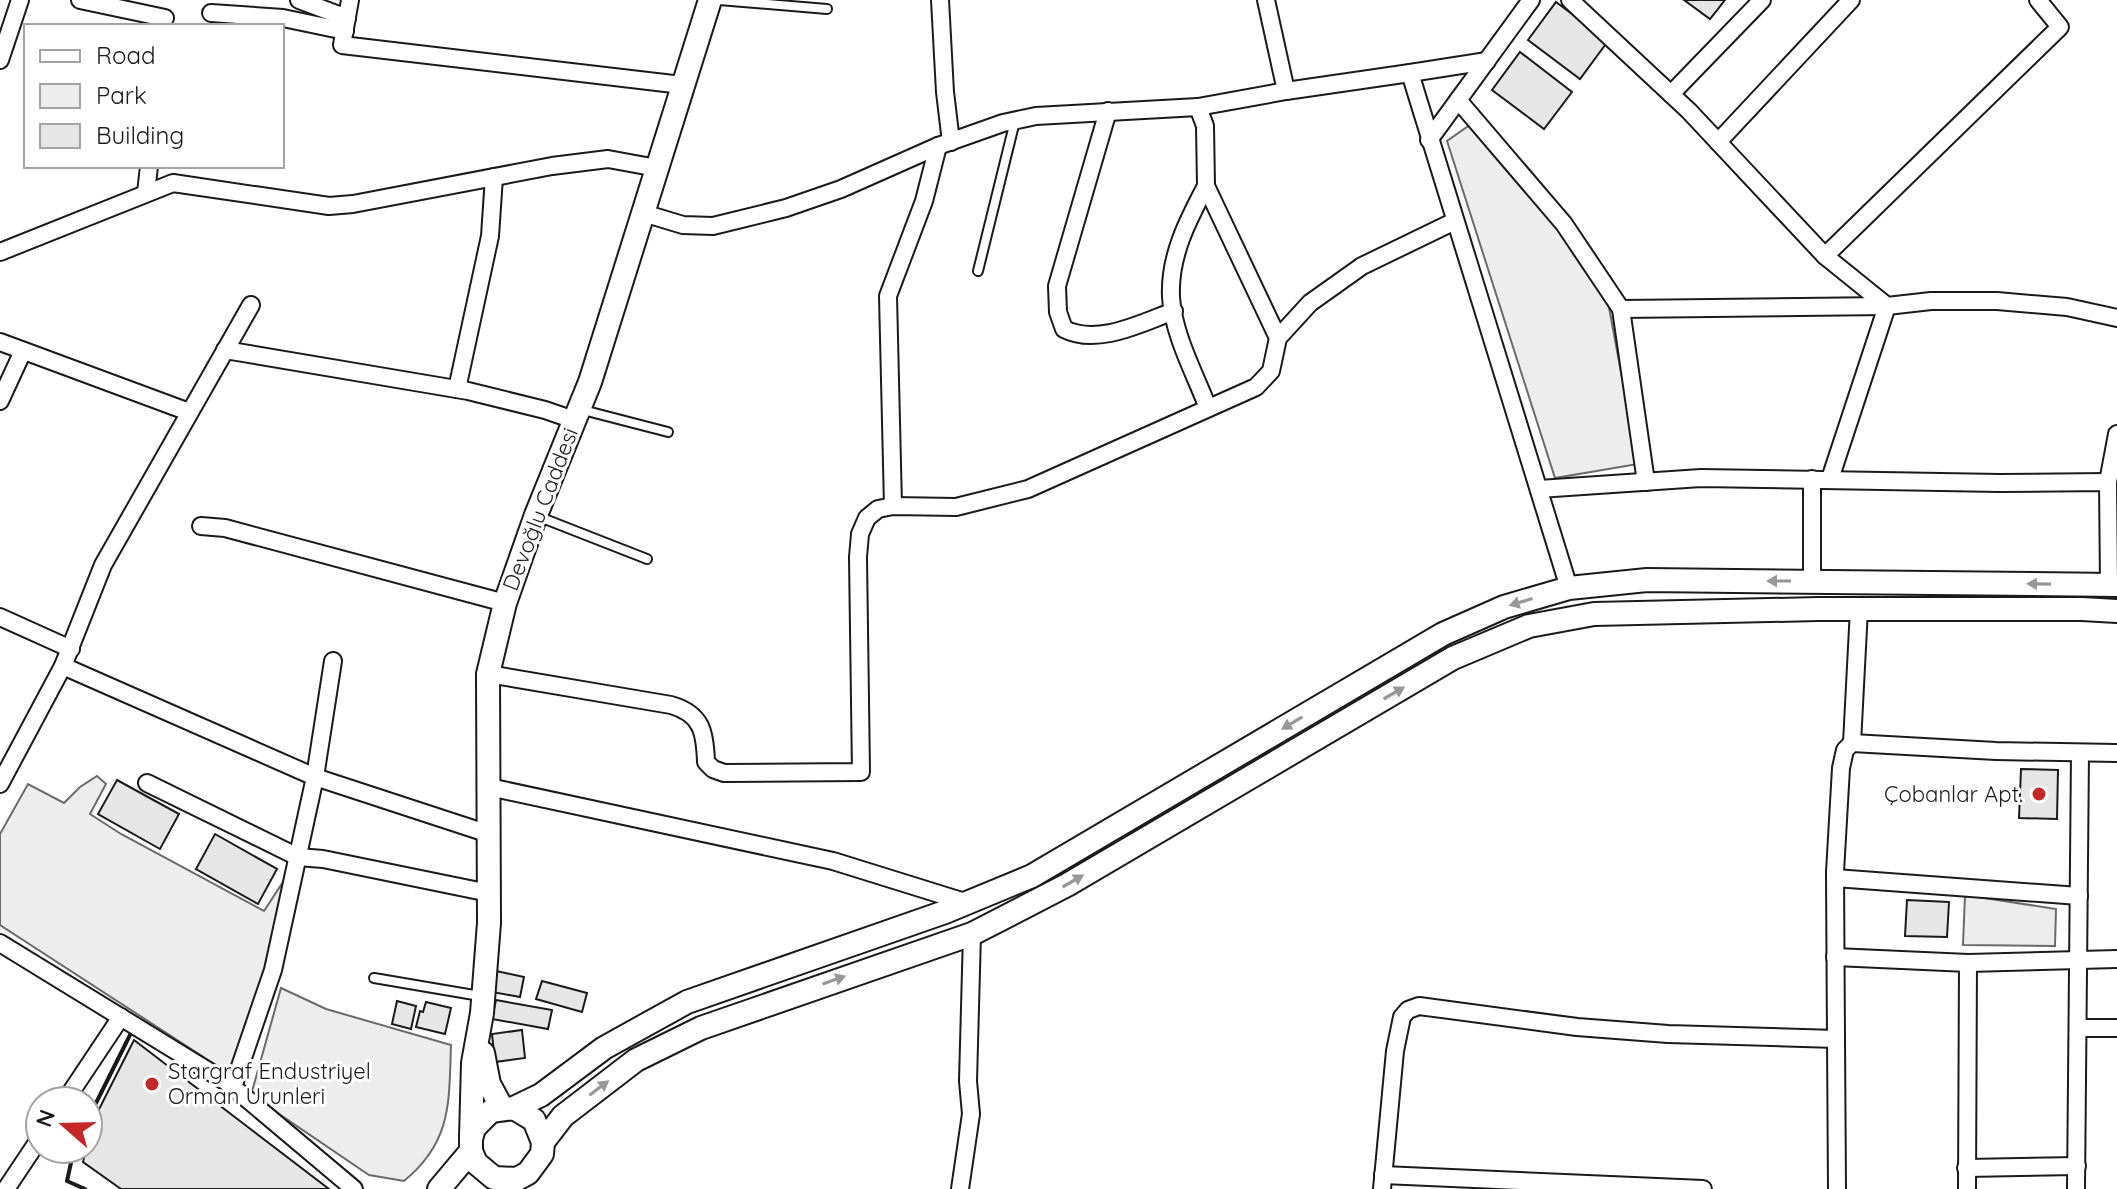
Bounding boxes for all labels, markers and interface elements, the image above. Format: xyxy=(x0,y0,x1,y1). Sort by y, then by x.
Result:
legend xyxy=(24,24,284,168)
text: Road xyxy=(96,40,156,70)
text: Park xyxy=(96,80,147,110)
text: Building xyxy=(96,120,184,150)
street label: Devoğlu Caddesi xyxy=(496,424,584,594)
one-way arrow xyxy=(1766,575,1791,587)
one-way arrow xyxy=(2026,578,2051,591)
one-way arrow xyxy=(1509,596,1533,609)
one-way arrow xyxy=(1383,686,1405,700)
one-way arrow xyxy=(1281,716,1303,730)
place label: Çobanlar Apt. xyxy=(1884,780,2023,808)
marker: Çobanlar Apt. xyxy=(2030,785,2048,803)
one-way arrow xyxy=(1062,875,1084,889)
one-way arrow xyxy=(822,974,846,986)
place label: Stargraf Endustriyel Orman Urunleri xyxy=(168,1057,371,1110)
marker: Stargraf Endustriyel Orman Urunleri xyxy=(143,1075,161,1093)
one-way arrow xyxy=(589,1081,609,1097)
north arrow xyxy=(24,1085,104,1165)
text: N xyxy=(29,1106,61,1131)

